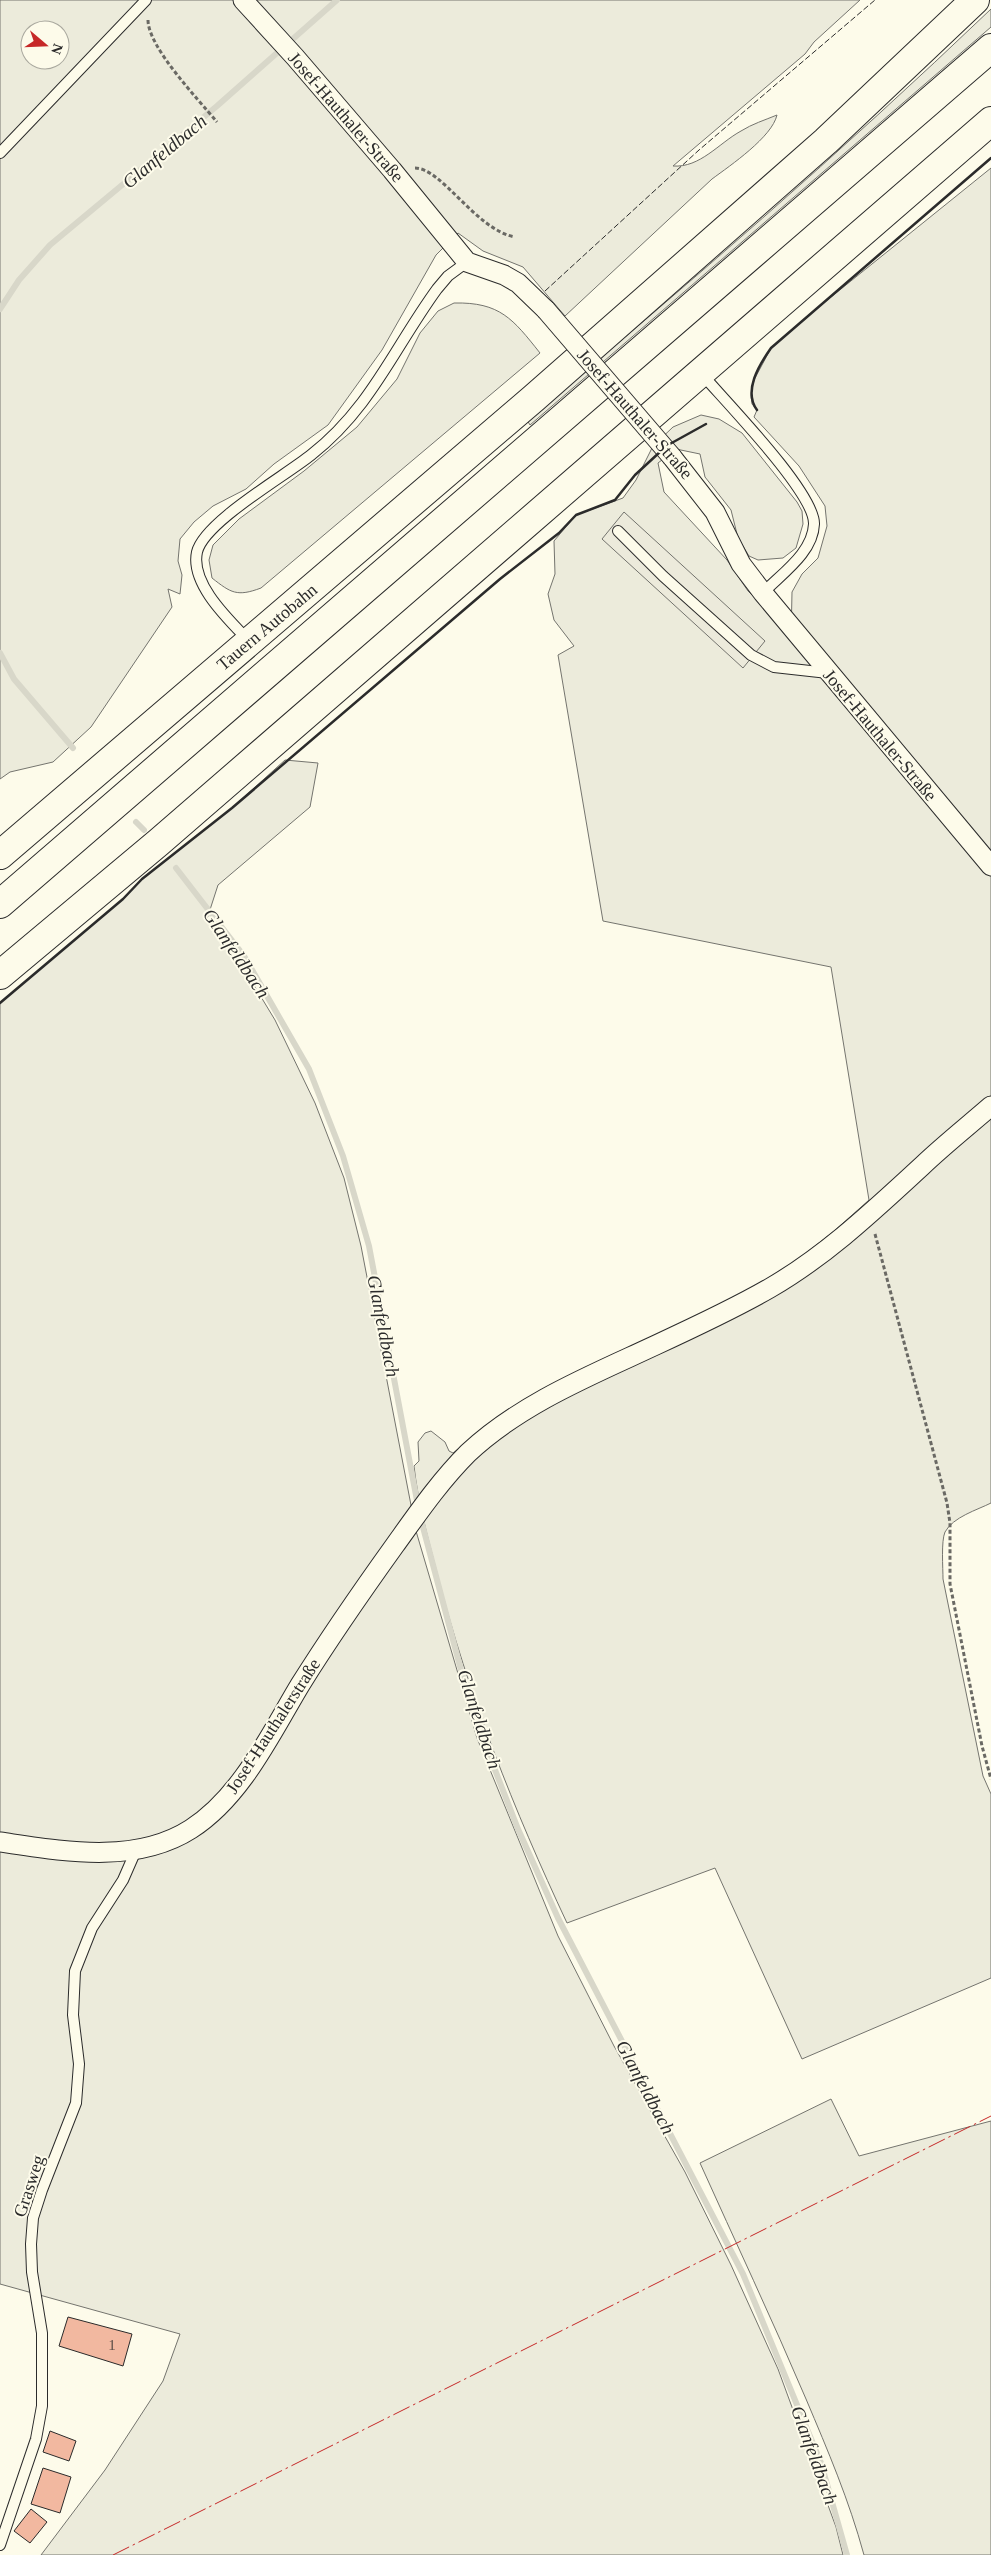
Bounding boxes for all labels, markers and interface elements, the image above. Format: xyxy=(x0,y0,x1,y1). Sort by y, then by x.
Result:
north arrow xyxy=(20,20,70,70)
text: N xyxy=(48,42,66,56)
street label: Josef-Hauthaler-Straße xyxy=(284,48,408,186)
water label: Glanfeldbach xyxy=(118,110,211,193)
street label: Josef-Hauthaler-Straße xyxy=(573,345,697,483)
street label: Tauern Autobahn xyxy=(213,579,321,675)
street label: Josef-Hauthaler-Straße xyxy=(819,665,941,805)
water label: Glanfeldbach xyxy=(199,905,274,1002)
water label: Glanfeldbach xyxy=(363,1273,404,1379)
street label: Josef-Hauthalerstraße xyxy=(222,1655,324,1797)
water label: Glanfeldbach xyxy=(454,1667,505,1772)
water label: Glanfeldbach xyxy=(612,2037,679,2138)
street label: Grasweg xyxy=(10,2152,48,2220)
house number: 1 xyxy=(108,2337,116,2353)
water label: Glanfeldbach xyxy=(787,2403,842,2507)

